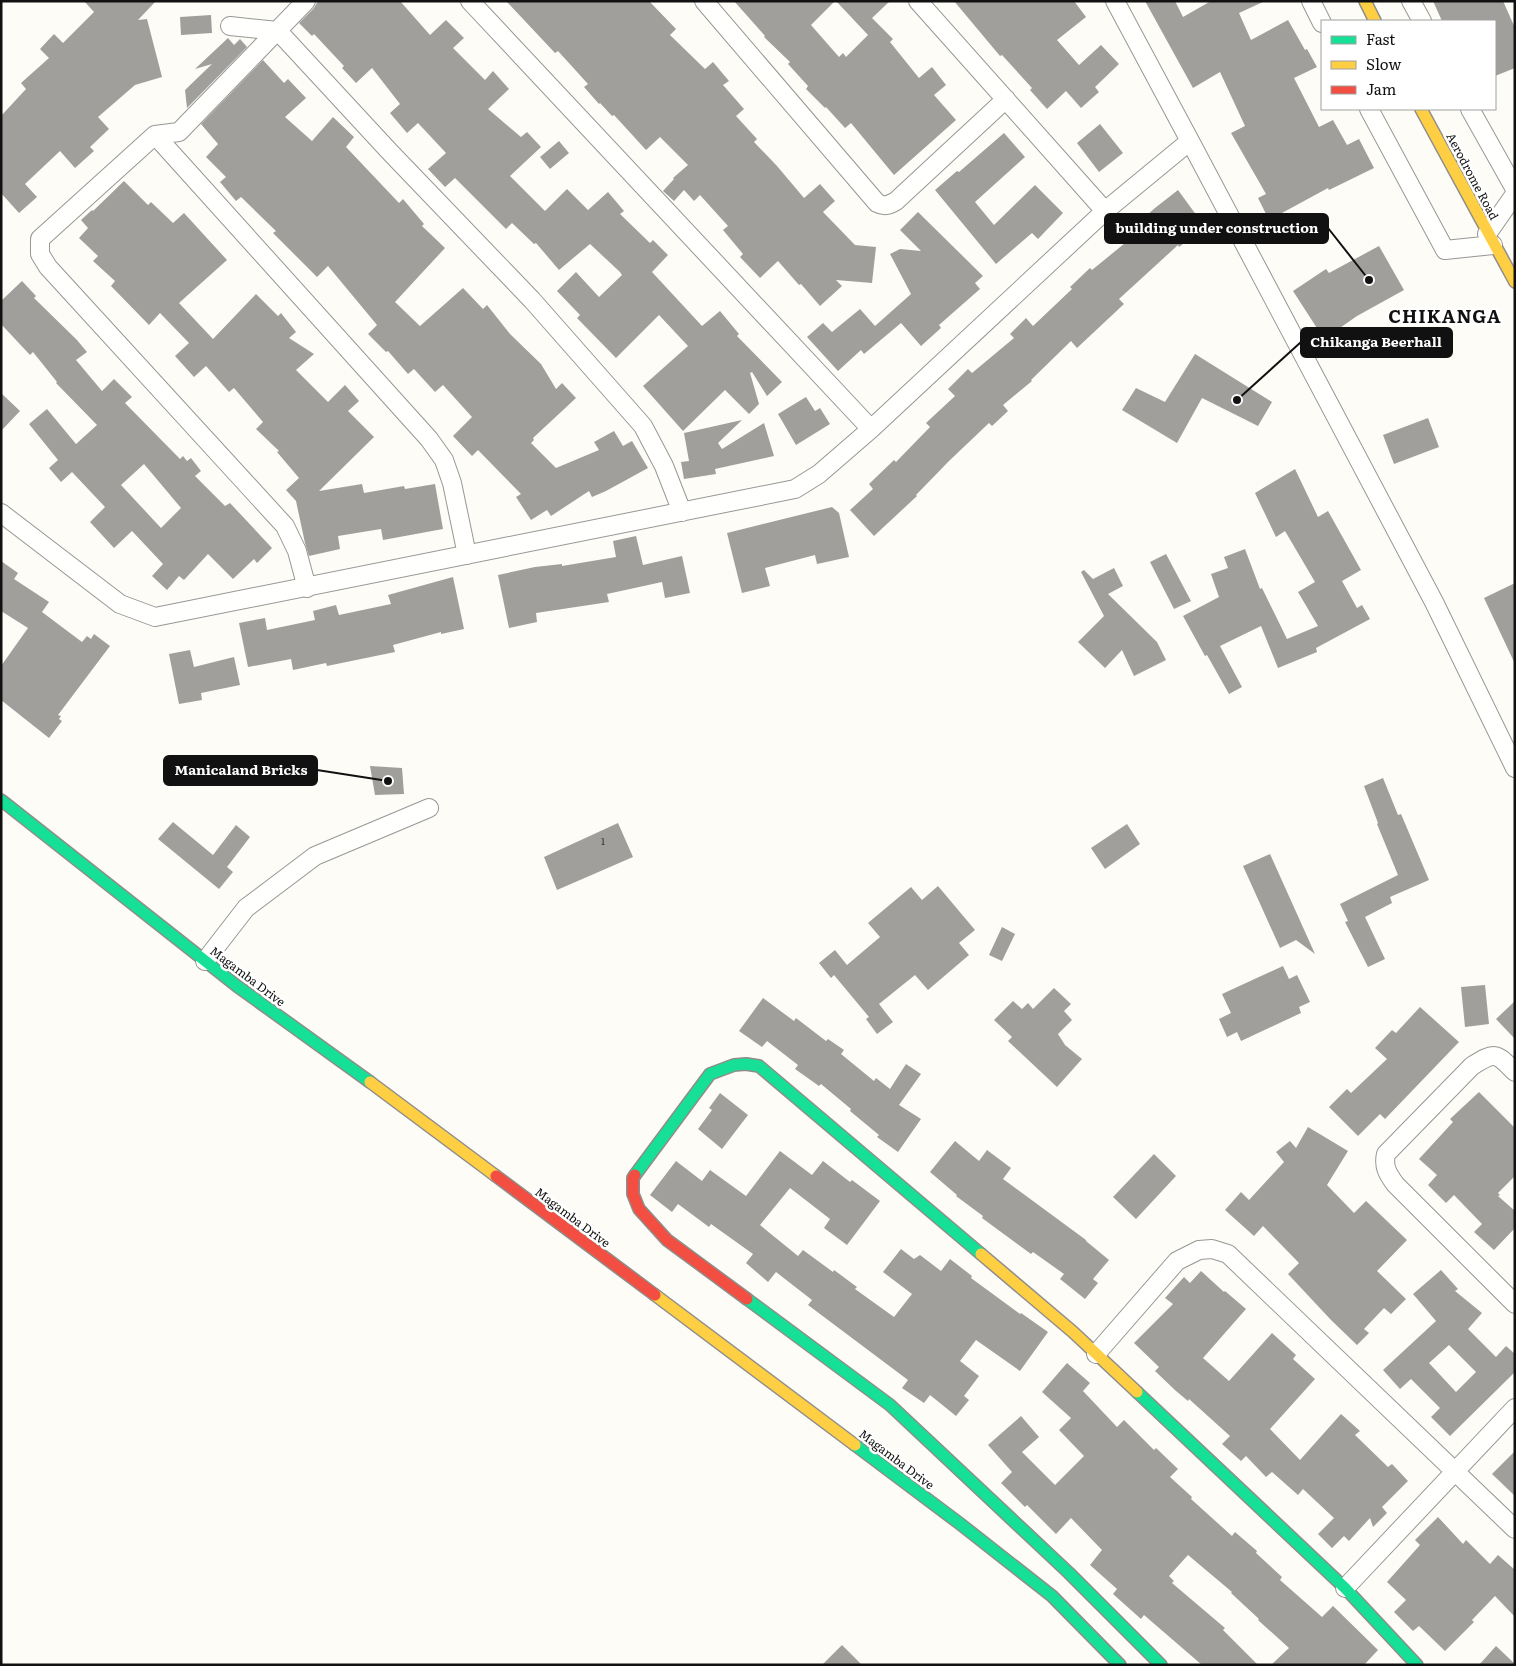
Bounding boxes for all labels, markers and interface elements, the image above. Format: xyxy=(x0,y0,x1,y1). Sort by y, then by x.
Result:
legend xyxy=(1321,20,1496,110)
text: Fast xyxy=(1366,27,1395,50)
text: Slow xyxy=(1366,52,1401,75)
text: Jam xyxy=(1366,77,1397,100)
street label: Aerodrome Road xyxy=(1442,129,1504,223)
callout: building under construction xyxy=(1105,214,1328,243)
text: building under construction xyxy=(1115,217,1319,237)
district label: CHIKANGA xyxy=(1388,302,1502,329)
callout: Chikanga Beerhall xyxy=(1301,328,1452,357)
text: Chikanga Beerhall xyxy=(1310,331,1442,351)
callout: Manicaland Bricks xyxy=(164,756,317,785)
text: Manicaland Bricks xyxy=(175,759,308,779)
house number: 1 xyxy=(601,833,605,848)
street label: Magamba Drive xyxy=(207,942,289,1010)
street label: Magamba Drive xyxy=(532,1183,614,1251)
street label: Magamba Drive xyxy=(856,1425,938,1493)

